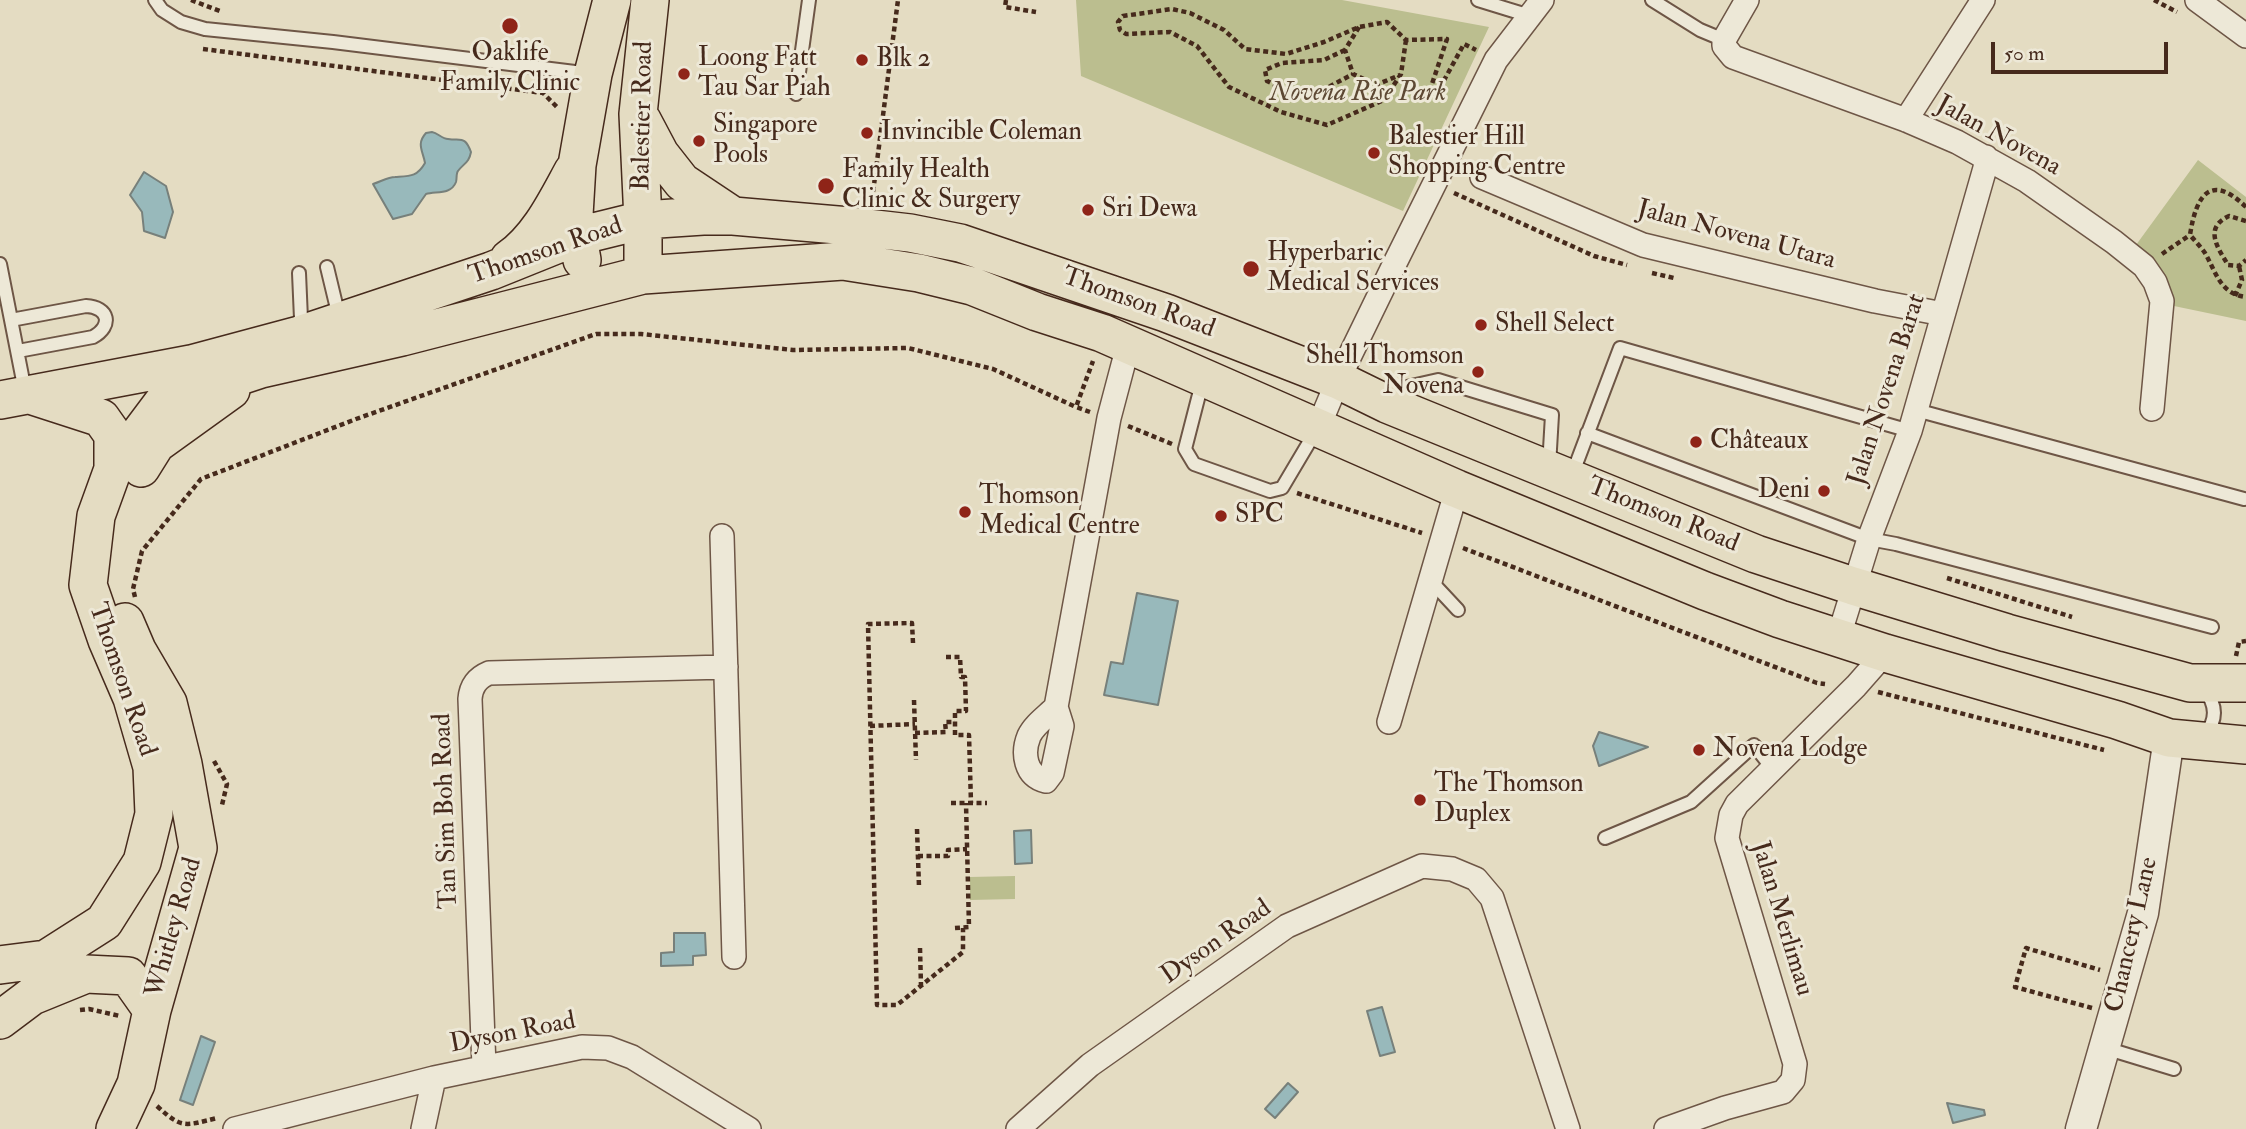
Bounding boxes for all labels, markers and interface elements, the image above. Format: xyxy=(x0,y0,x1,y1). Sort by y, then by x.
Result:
marker: Oaklife Family Clinic xyxy=(500,16,520,36)
scale bar xyxy=(1994,28,2171,72)
place label: Oaklife Family Clinic xyxy=(440,38,580,100)
text: 50 m xyxy=(2004,40,2045,67)
street label: Balestier Road xyxy=(627,41,661,191)
place label: Loong Fatt Tau Sar Piah xyxy=(698,43,831,104)
place label: Blk 2 xyxy=(876,44,931,76)
marker: Blk 2 xyxy=(854,52,870,68)
marker: Loong Fatt Tau Sar Piah xyxy=(676,66,692,82)
park label: Novena Rise Park xyxy=(1270,78,1446,110)
street label: Jalan Novena xyxy=(1930,90,2066,184)
place label: Singapore Pools xyxy=(713,110,817,172)
place label: Invincible Coleman xyxy=(881,117,1082,149)
place label: Balestier Hill Shopping Centre xyxy=(1388,122,1565,184)
marker: Invincible Coleman xyxy=(859,125,875,141)
marker: Singapore Pools xyxy=(691,133,707,149)
marker: Balestier Hill Shopping Centre xyxy=(1366,145,1382,161)
place label: Family Health Clinic & Surgery xyxy=(842,155,1020,216)
marker: Family Health Clinic & Surgery xyxy=(816,176,836,196)
place label: Sri Dewa xyxy=(1102,194,1197,226)
street label: Jalan Novena Utara xyxy=(1633,195,1839,277)
marker: Sri Dewa xyxy=(1080,202,1096,218)
street label: Thomson Road xyxy=(465,211,627,293)
place label: Hyperbaric Medical Services xyxy=(1267,238,1439,300)
marker: Hyperbaric Medical Services xyxy=(1241,259,1261,279)
street label: Thomson Road xyxy=(1057,262,1219,346)
street label: Jalan Novena Barat xyxy=(1842,290,1934,490)
place label: Shell Select xyxy=(1495,309,1614,341)
marker: Shell Select xyxy=(1473,317,1489,333)
place label: Shell Thomson Novena xyxy=(1306,341,1464,402)
marker: Shell Thomson Novena xyxy=(1470,364,1486,380)
place label: Châteaux xyxy=(1710,426,1808,458)
marker: Châteaux xyxy=(1688,434,1704,450)
street label: Thomson Road xyxy=(1583,472,1743,560)
place label: Deni xyxy=(1758,475,1810,507)
place label: Thomson Medical Centre xyxy=(979,481,1140,542)
marker: Deni xyxy=(1816,483,1832,499)
place label: SPC xyxy=(1235,500,1284,532)
marker: Thomson Medical Centre xyxy=(957,504,973,520)
marker: SPC xyxy=(1213,508,1229,524)
street label: Thomson Road xyxy=(80,599,162,761)
street label: Tan Sim Boh Road xyxy=(428,713,466,909)
place label: Novena Lodge xyxy=(1713,734,1867,766)
marker: Novena Lodge xyxy=(1691,742,1707,758)
place label: The Thomson Duplex xyxy=(1434,769,1584,830)
marker: The Thomson Duplex xyxy=(1412,792,1428,808)
street label: Jalan Merlimau xyxy=(1743,838,1819,1000)
street label: Whitley Road xyxy=(140,854,210,1002)
street label: Chancery Lane xyxy=(2100,854,2166,1016)
street label: Dyson Road xyxy=(1156,894,1278,992)
street label: Dyson Road xyxy=(448,1007,578,1061)

